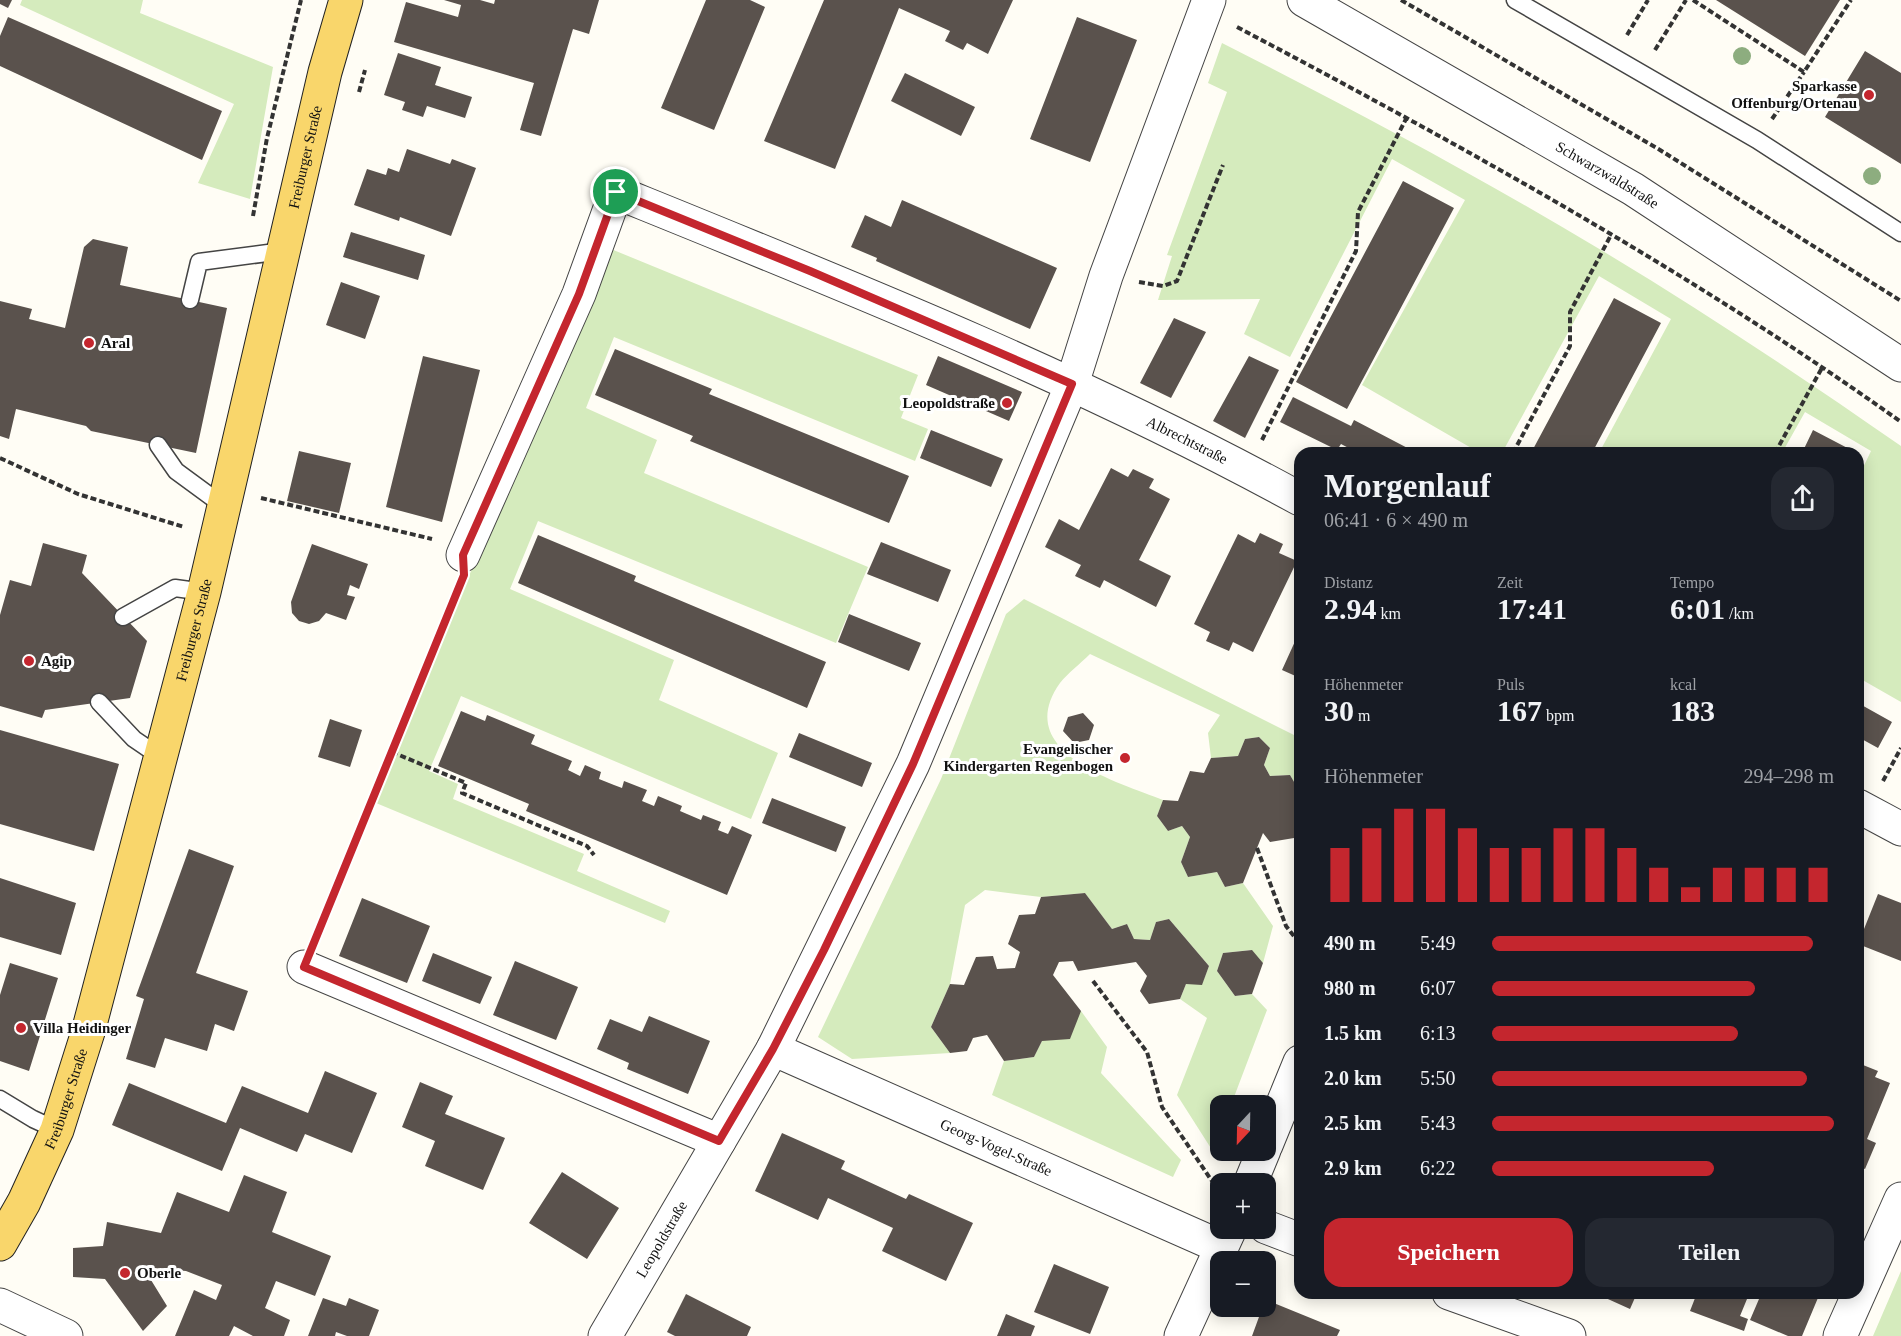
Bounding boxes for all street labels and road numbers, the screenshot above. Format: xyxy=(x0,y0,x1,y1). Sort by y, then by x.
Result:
street label: Freiburger Straße xyxy=(286,104,325,210)
street label: Schwarzwaldstraße xyxy=(1553,138,1662,212)
street label: Albrechtstraße xyxy=(1144,413,1231,467)
street label: Freiburger Straße xyxy=(173,577,215,683)
street label: Freiburger Straße xyxy=(41,1046,90,1152)
street label: Georg-Vogel-Straße xyxy=(938,1116,1055,1179)
street label: Leopoldstraße xyxy=(633,1198,690,1280)

